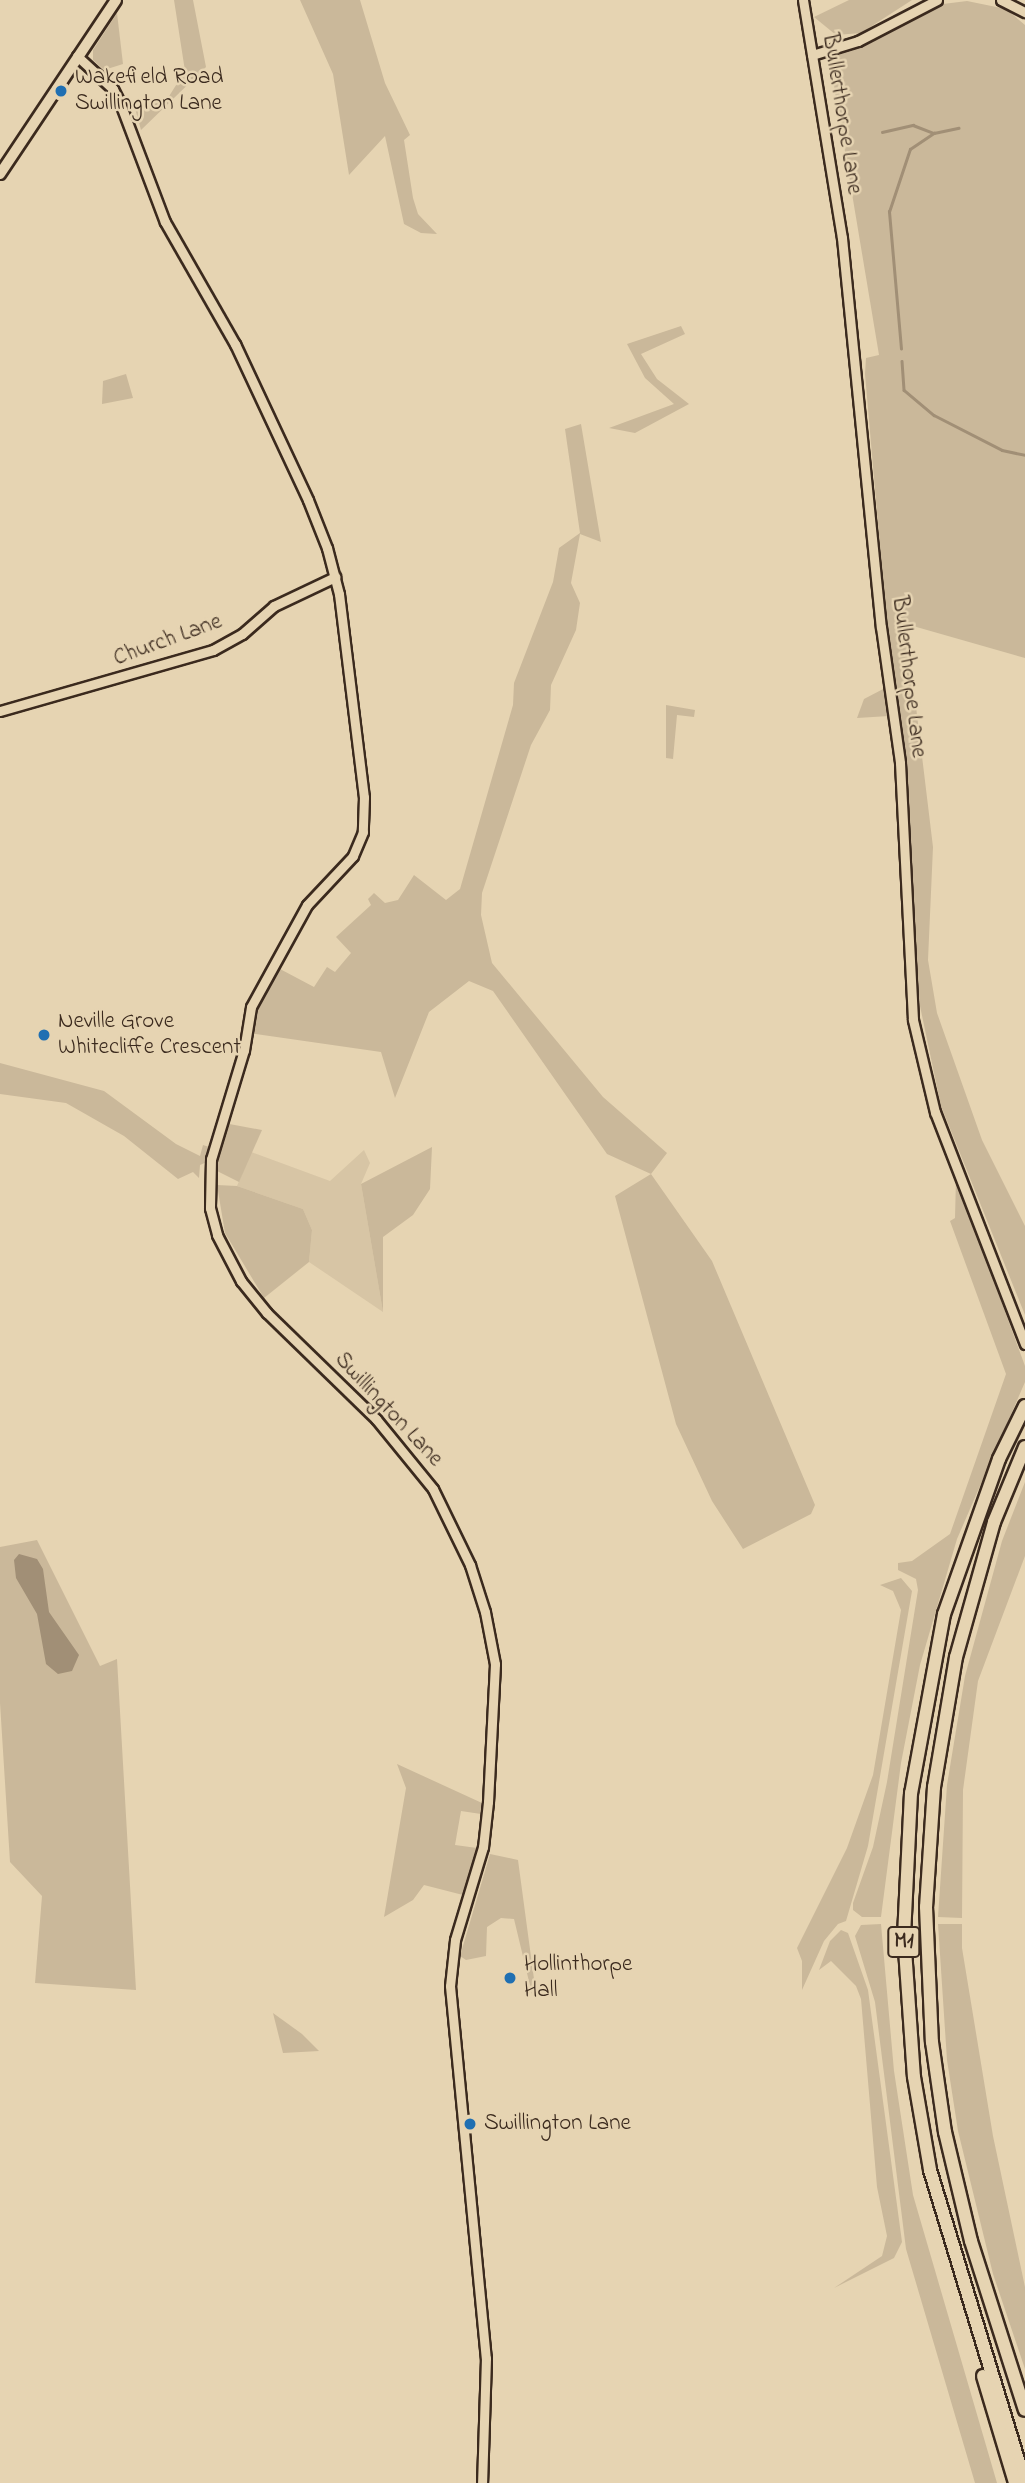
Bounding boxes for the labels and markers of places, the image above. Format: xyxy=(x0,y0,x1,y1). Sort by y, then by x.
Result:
place label: Wakefield Road Swillington Lane xyxy=(75,64,223,118)
marker: Wakefield Road Swillington Lane xyxy=(53,83,69,99)
place label: Neville Grove Whitecliffe Crescent xyxy=(58,1008,241,1062)
marker: Neville Grove Whitecliffe Crescent xyxy=(36,1027,52,1043)
place label: Hollinthorpe Hall xyxy=(524,1951,632,2005)
marker: Hollinthorpe Hall xyxy=(502,1970,518,1986)
place label: Swillington Lane xyxy=(484,2110,631,2138)
marker: Swillington Lane xyxy=(462,2116,478,2132)

